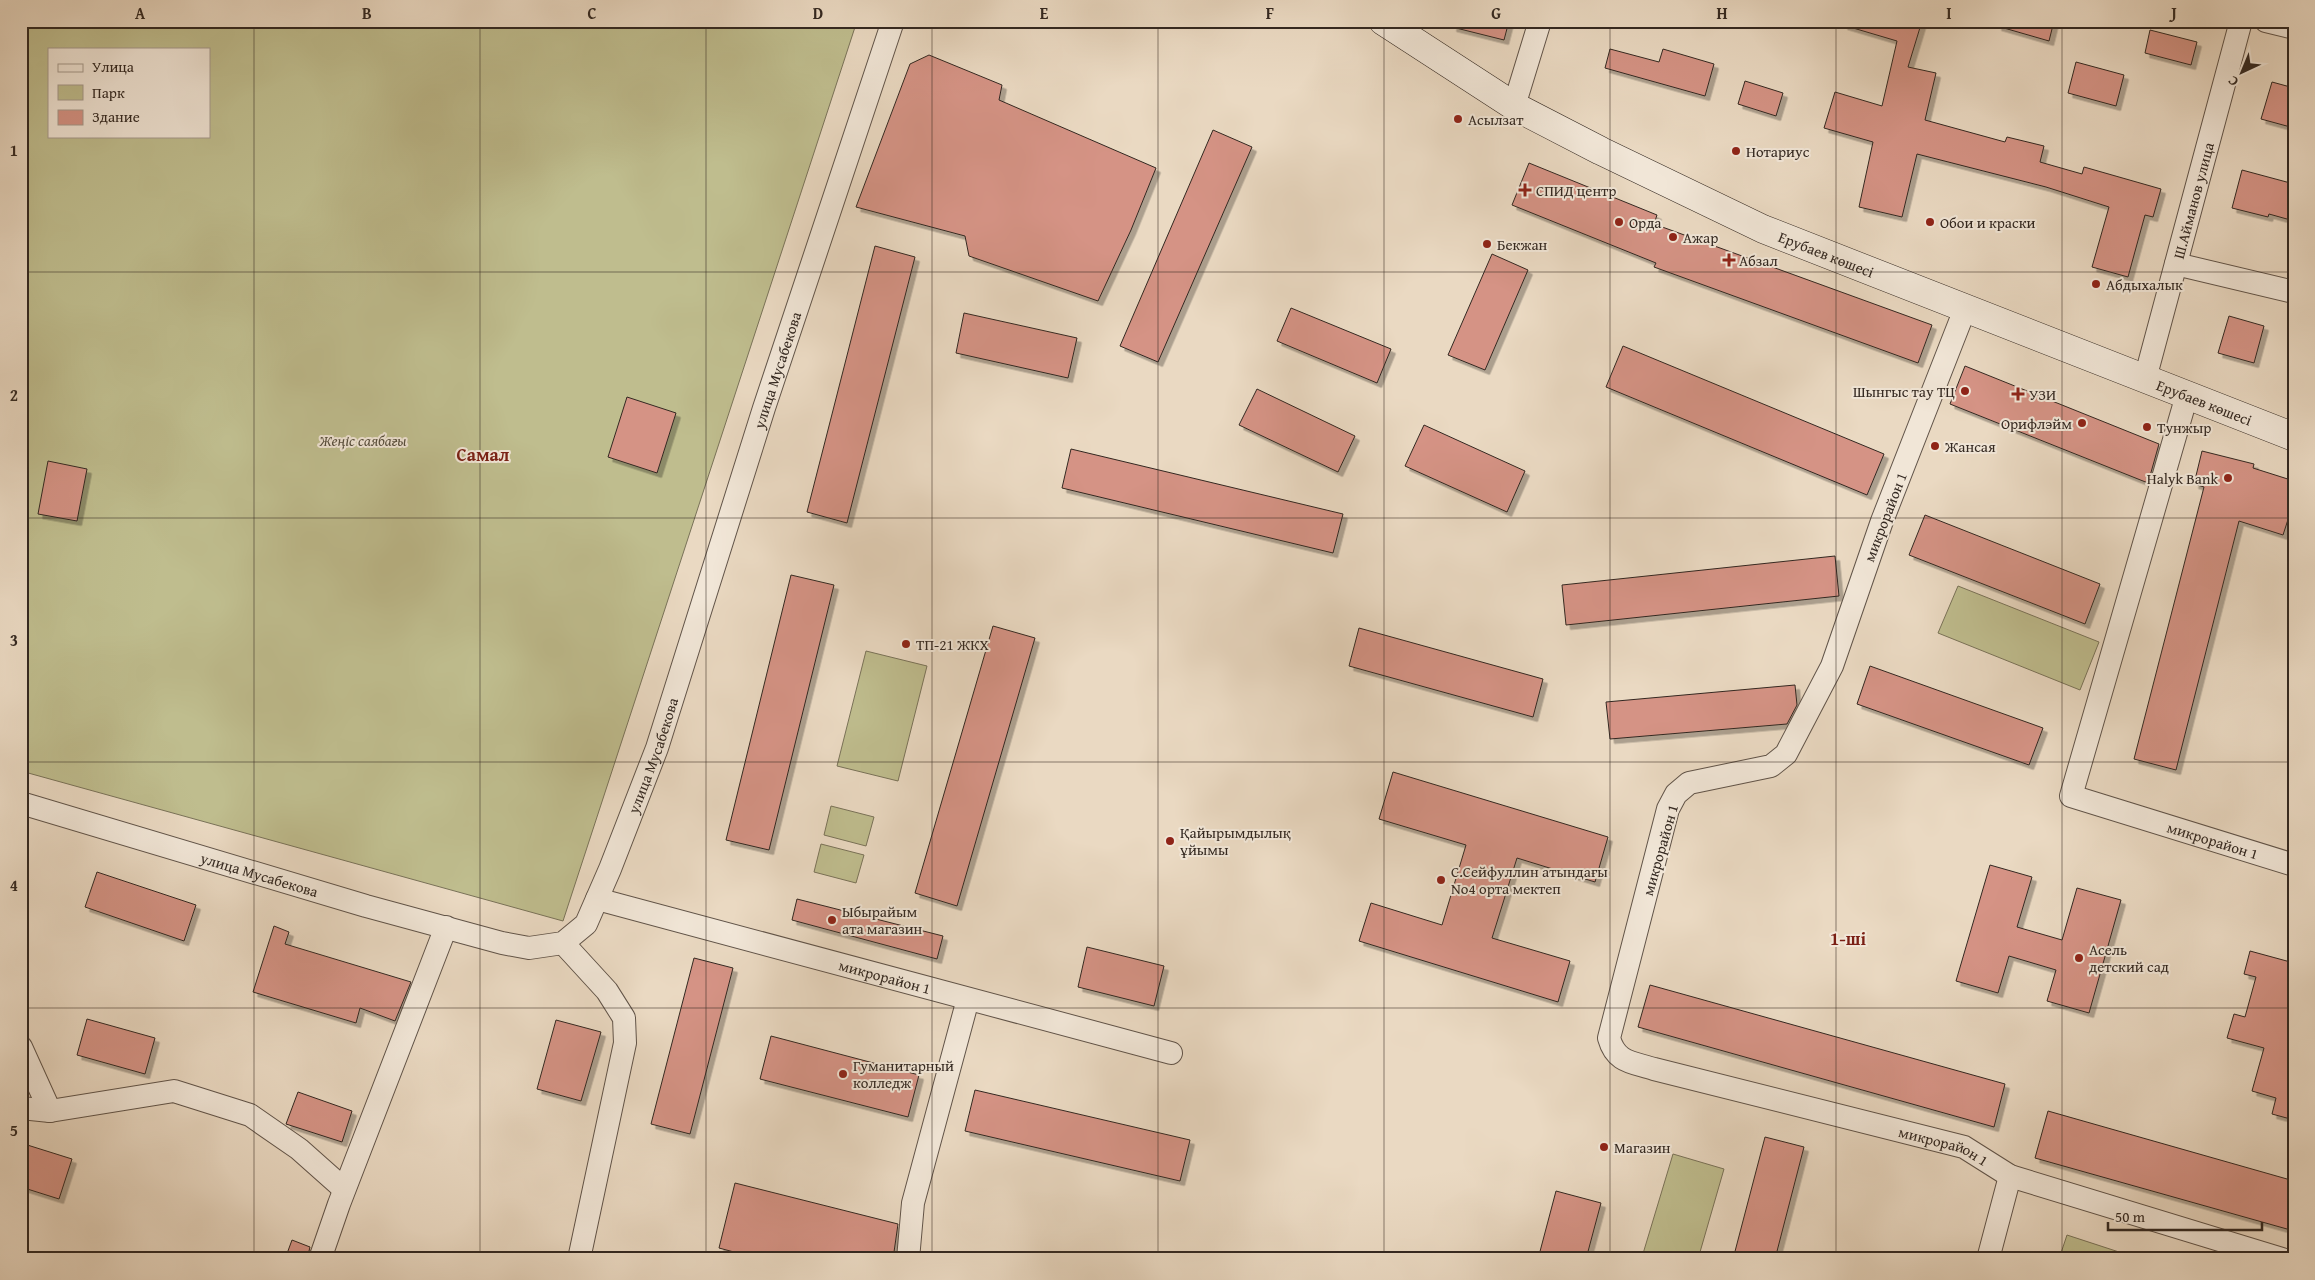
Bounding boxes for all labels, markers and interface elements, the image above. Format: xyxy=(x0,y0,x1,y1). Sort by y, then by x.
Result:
text: A xyxy=(135,1,146,25)
text: B xyxy=(362,1,372,25)
text: C xyxy=(587,1,597,25)
text: D xyxy=(813,1,823,25)
text: E xyxy=(1040,1,1049,25)
text: F xyxy=(1266,1,1274,25)
text: G xyxy=(1491,1,1501,25)
text: H xyxy=(1716,1,1728,25)
text: I xyxy=(1946,1,1952,25)
text: J xyxy=(2168,1,2177,25)
legend xyxy=(48,48,210,138)
north arrow xyxy=(2218,48,2268,98)
text: Улица xyxy=(92,56,135,77)
text: С xyxy=(2223,71,2243,91)
text: Парк xyxy=(92,82,125,103)
text: Здание xyxy=(92,106,140,127)
place label: Асылзат xyxy=(1468,109,1524,130)
marker: Асылзат xyxy=(1452,113,1464,125)
text: 1 xyxy=(10,138,18,162)
street label: Ш.Айманов улица xyxy=(2167,139,2219,261)
place label: Нотариус xyxy=(1746,141,1810,162)
marker: Нотариус xyxy=(1730,145,1742,157)
place label: СПИД центр xyxy=(1536,180,1616,201)
marker: СПИД центр xyxy=(1518,183,1532,197)
place label: Орда xyxy=(1629,212,1662,233)
place label: Обои и краски xyxy=(1940,212,2035,233)
marker: Орда xyxy=(1613,216,1625,228)
marker: Обои и краски xyxy=(1924,216,1936,228)
street label: Ерубаев көшесі xyxy=(1776,226,1877,282)
place label: Ажар xyxy=(1683,227,1718,248)
marker: Ажар xyxy=(1667,231,1679,243)
place label: Бекжан xyxy=(1497,234,1548,255)
marker: Бекжан xyxy=(1481,238,1493,250)
place label: Абзал xyxy=(1739,250,1778,271)
marker: Абзал xyxy=(1723,254,1735,266)
place label: Абдыхалык xyxy=(2106,274,2183,295)
marker: Абдыхалык xyxy=(2090,278,2102,290)
street label: улица Мусабекова xyxy=(747,308,806,432)
street label: Ерубаев көшесі xyxy=(2154,374,2255,430)
place label: Шынгыс тау ТЦ xyxy=(1853,381,1955,402)
text: 2 xyxy=(10,383,18,407)
place label: УЗИ xyxy=(2029,384,2056,405)
marker: Шынгыс тау ТЦ xyxy=(1959,385,1971,397)
marker: УЗИ xyxy=(2011,387,2025,401)
place label: Орифлэйм xyxy=(2001,413,2072,434)
marker: Орифлэйм xyxy=(2076,417,2088,429)
place label: Тунжыр xyxy=(2157,417,2211,438)
marker: Тунжыр xyxy=(2141,421,2153,433)
park label: Жеңіс саябағы xyxy=(318,430,407,451)
place label: Жансая xyxy=(1944,436,1996,457)
marker: Жансая xyxy=(1929,440,1941,452)
district label: Самал xyxy=(457,441,510,468)
place label: Halyk Bank xyxy=(2147,468,2218,489)
street label: микрорайон 1 xyxy=(1858,469,1912,565)
marker: Halyk Bank xyxy=(2222,472,2234,484)
text: 3 xyxy=(10,628,18,652)
place label: ТП-21 ЖКХ xyxy=(916,634,990,655)
marker: ТП-21 ЖКХ xyxy=(900,638,912,650)
street label: улица Мусабекова xyxy=(622,694,683,817)
street label: микрорайон 1 xyxy=(1637,802,1683,898)
street label: микрорайон 1 xyxy=(2165,816,2261,864)
place label: Қайырымдылық ұйымы xyxy=(1180,822,1291,860)
marker: Қайырымдылық ұйымы xyxy=(1164,835,1176,847)
street label: улица Мусабекова xyxy=(197,846,322,902)
place label: С.Сейфуллин атындағы No4 орта мектеп xyxy=(1451,861,1608,899)
text: 4 xyxy=(10,873,18,897)
marker: С.Сейфуллин атындағы No4 орта мектеп xyxy=(1435,874,1447,886)
place label: Ыбырайым ата магазин xyxy=(842,901,923,939)
marker: Ыбырайым ата магазин xyxy=(826,914,838,926)
district label: 1-ші xyxy=(1830,925,1866,952)
place label: Асель детский сад xyxy=(2089,939,2169,977)
marker: Асель детский сад xyxy=(2073,952,2085,964)
street label: микрорайон 1 xyxy=(837,954,933,999)
place label: Гуманитарный колледж xyxy=(853,1055,954,1093)
marker: Гуманитарный колледж xyxy=(837,1068,849,1080)
text: 5 xyxy=(10,1118,18,1142)
street label: микрорайон 1 xyxy=(1897,1120,1993,1170)
place label: Магазин xyxy=(1614,1137,1671,1158)
marker: Магазин xyxy=(1598,1141,1610,1153)
scale bar xyxy=(2108,1200,2261,1232)
text: 50 m xyxy=(2115,1206,2146,1227)

